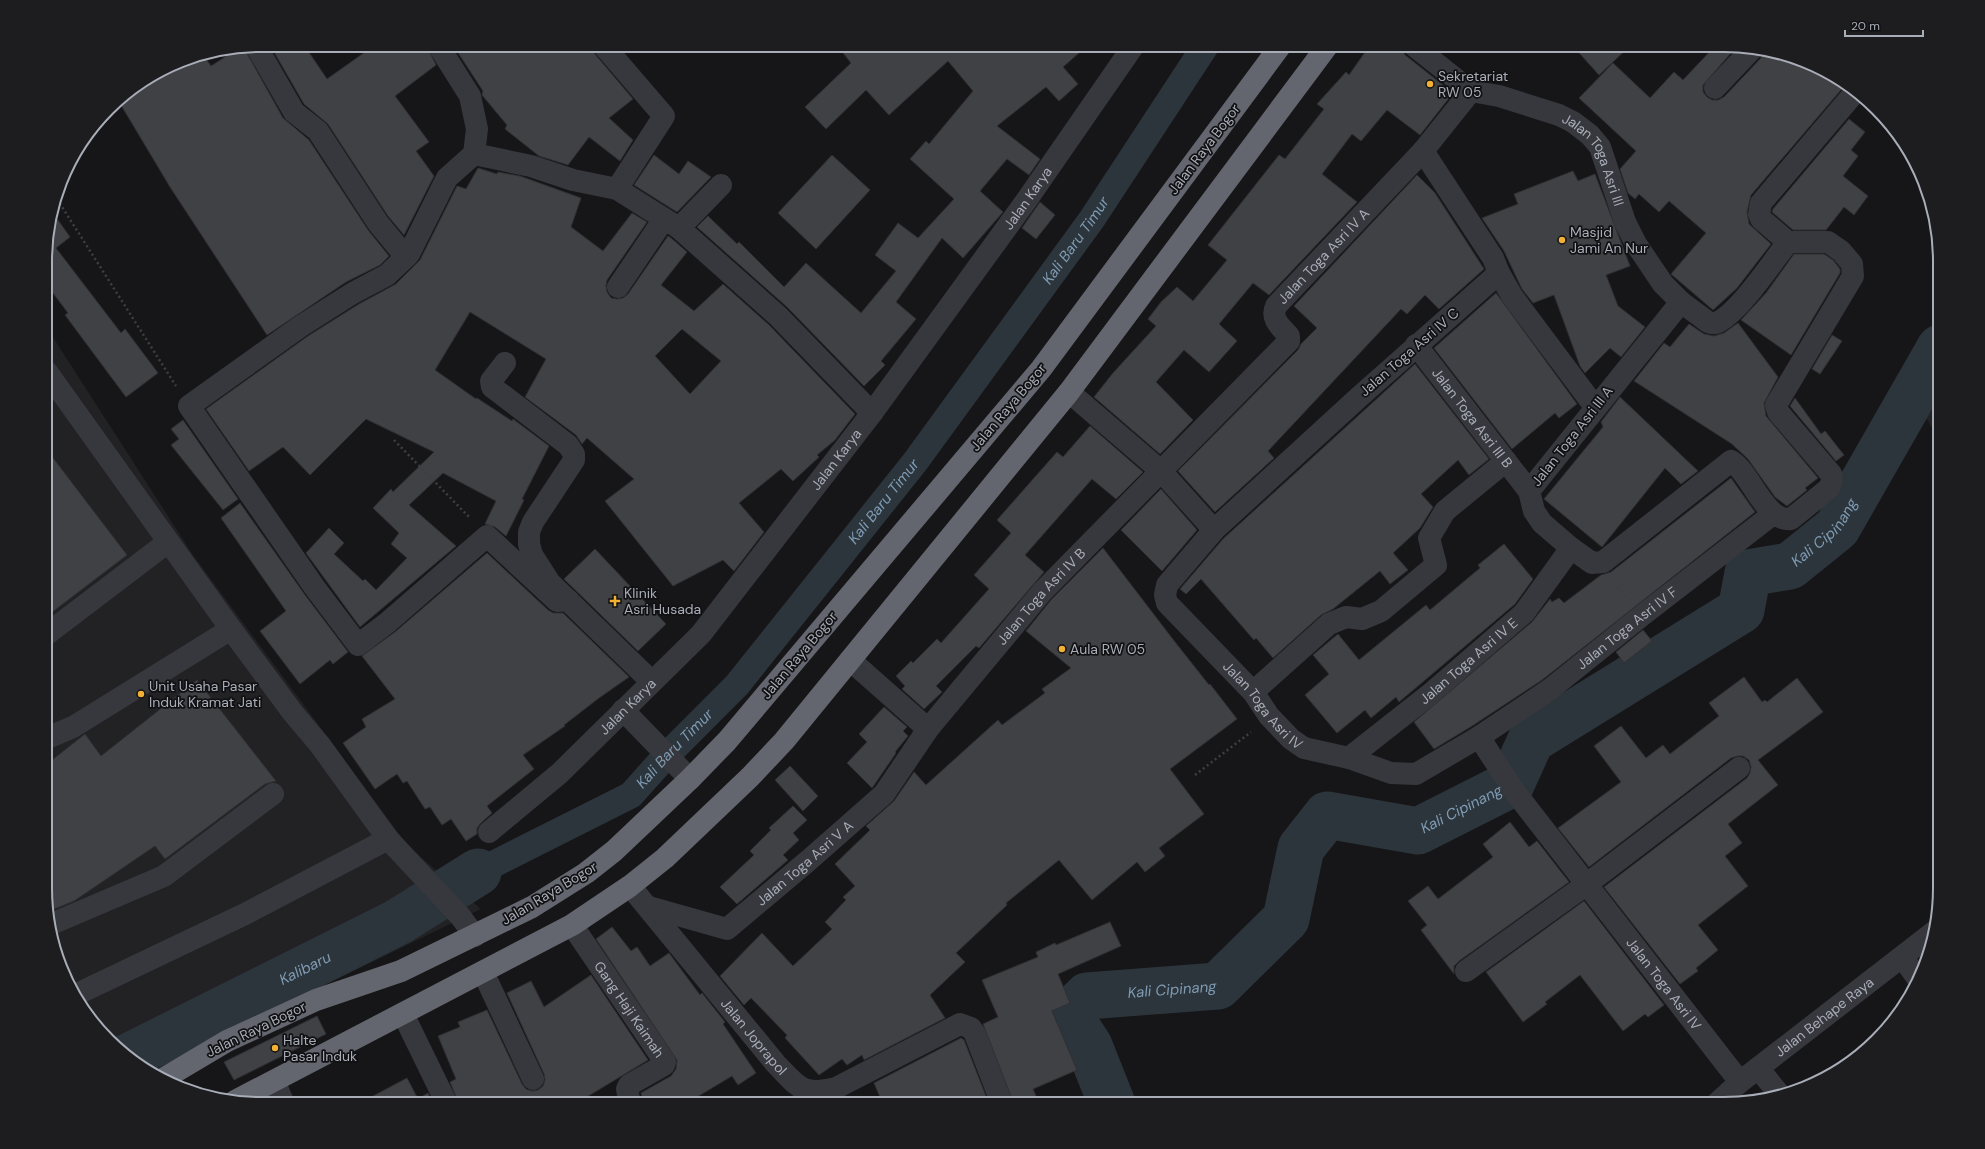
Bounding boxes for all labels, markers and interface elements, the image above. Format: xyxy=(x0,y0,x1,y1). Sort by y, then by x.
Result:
scale bar xyxy=(1845,12,1923,38)
text: 20 m xyxy=(1851,18,1880,34)
place label: Sekretariat RW 05 xyxy=(1438,67,1508,101)
marker: Sekretariat RW 05 xyxy=(1425,79,1435,89)
street label: Jalan Raya Bogor xyxy=(1164,100,1244,198)
street label: Jalan Toga Asri III xyxy=(1559,109,1628,208)
street label: Jalan Karya xyxy=(999,163,1056,233)
water label: Kali Baru Timur xyxy=(1038,193,1114,288)
street label: Jalan Toga Asri IV A xyxy=(1274,204,1373,308)
place label: Masjid Jami An Nur xyxy=(1570,223,1648,257)
marker: Masjid Jami An Nur xyxy=(1557,235,1567,245)
street label: Jalan Toga Asri IV C xyxy=(1356,304,1462,400)
street label: Jalan Raya Bogor xyxy=(966,360,1050,454)
street label: Jalan Toga Asri III B xyxy=(1428,364,1517,471)
street label: Jalan Toga Asri III A xyxy=(1527,382,1617,490)
street label: Jalan Karya xyxy=(807,425,865,494)
water label: Kali Baru Timur xyxy=(844,454,924,548)
water label: Kali Cipinang xyxy=(1787,494,1862,571)
street label: Jalan Toga Asri IV B xyxy=(993,544,1089,649)
street label: Jalan Toga Asri IV F xyxy=(1573,582,1681,673)
place label: Klinik Asri Husada xyxy=(624,584,701,618)
marker: Klinik Asri Husada xyxy=(609,595,621,607)
street label: Jalan Raya Bogor xyxy=(757,608,841,702)
street label: Jalan Toga Asri IV E xyxy=(1416,614,1521,708)
place label: Aula RW 05 xyxy=(1070,640,1145,658)
marker: Aula RW 05 xyxy=(1057,644,1067,654)
street label: Jalan Toga Asri IV xyxy=(1219,657,1307,754)
street label: Jalan Karya xyxy=(595,675,660,739)
place label: Unit Usaha Pasar Induk Kramat Jati xyxy=(149,677,261,711)
marker: Unit Usaha Pasar Induk Kramat Jati xyxy=(136,689,146,699)
water label: Kali Baru Timur xyxy=(632,704,718,793)
water label: Kali Cipinang xyxy=(1417,780,1506,838)
street label: Jalan Toga Asri V A xyxy=(753,816,857,910)
street label: Jalan Raya Bogor xyxy=(498,857,600,929)
street label: Jalan Toga Asri IV xyxy=(1622,934,1706,1034)
water label: Kalibaru xyxy=(276,947,335,990)
street label: Gang Haji Kaimah xyxy=(590,958,668,1061)
street label: Jalan Behape Raya xyxy=(1771,973,1877,1061)
water label: Kali Cipinang xyxy=(1127,976,1218,1003)
street label: Jalan Joprapol xyxy=(717,995,791,1079)
street label: Jalan Raya Bogor xyxy=(203,997,309,1061)
place label: Halte Pasar Induk xyxy=(283,1031,357,1065)
marker: Halte Pasar Induk xyxy=(270,1043,280,1053)

